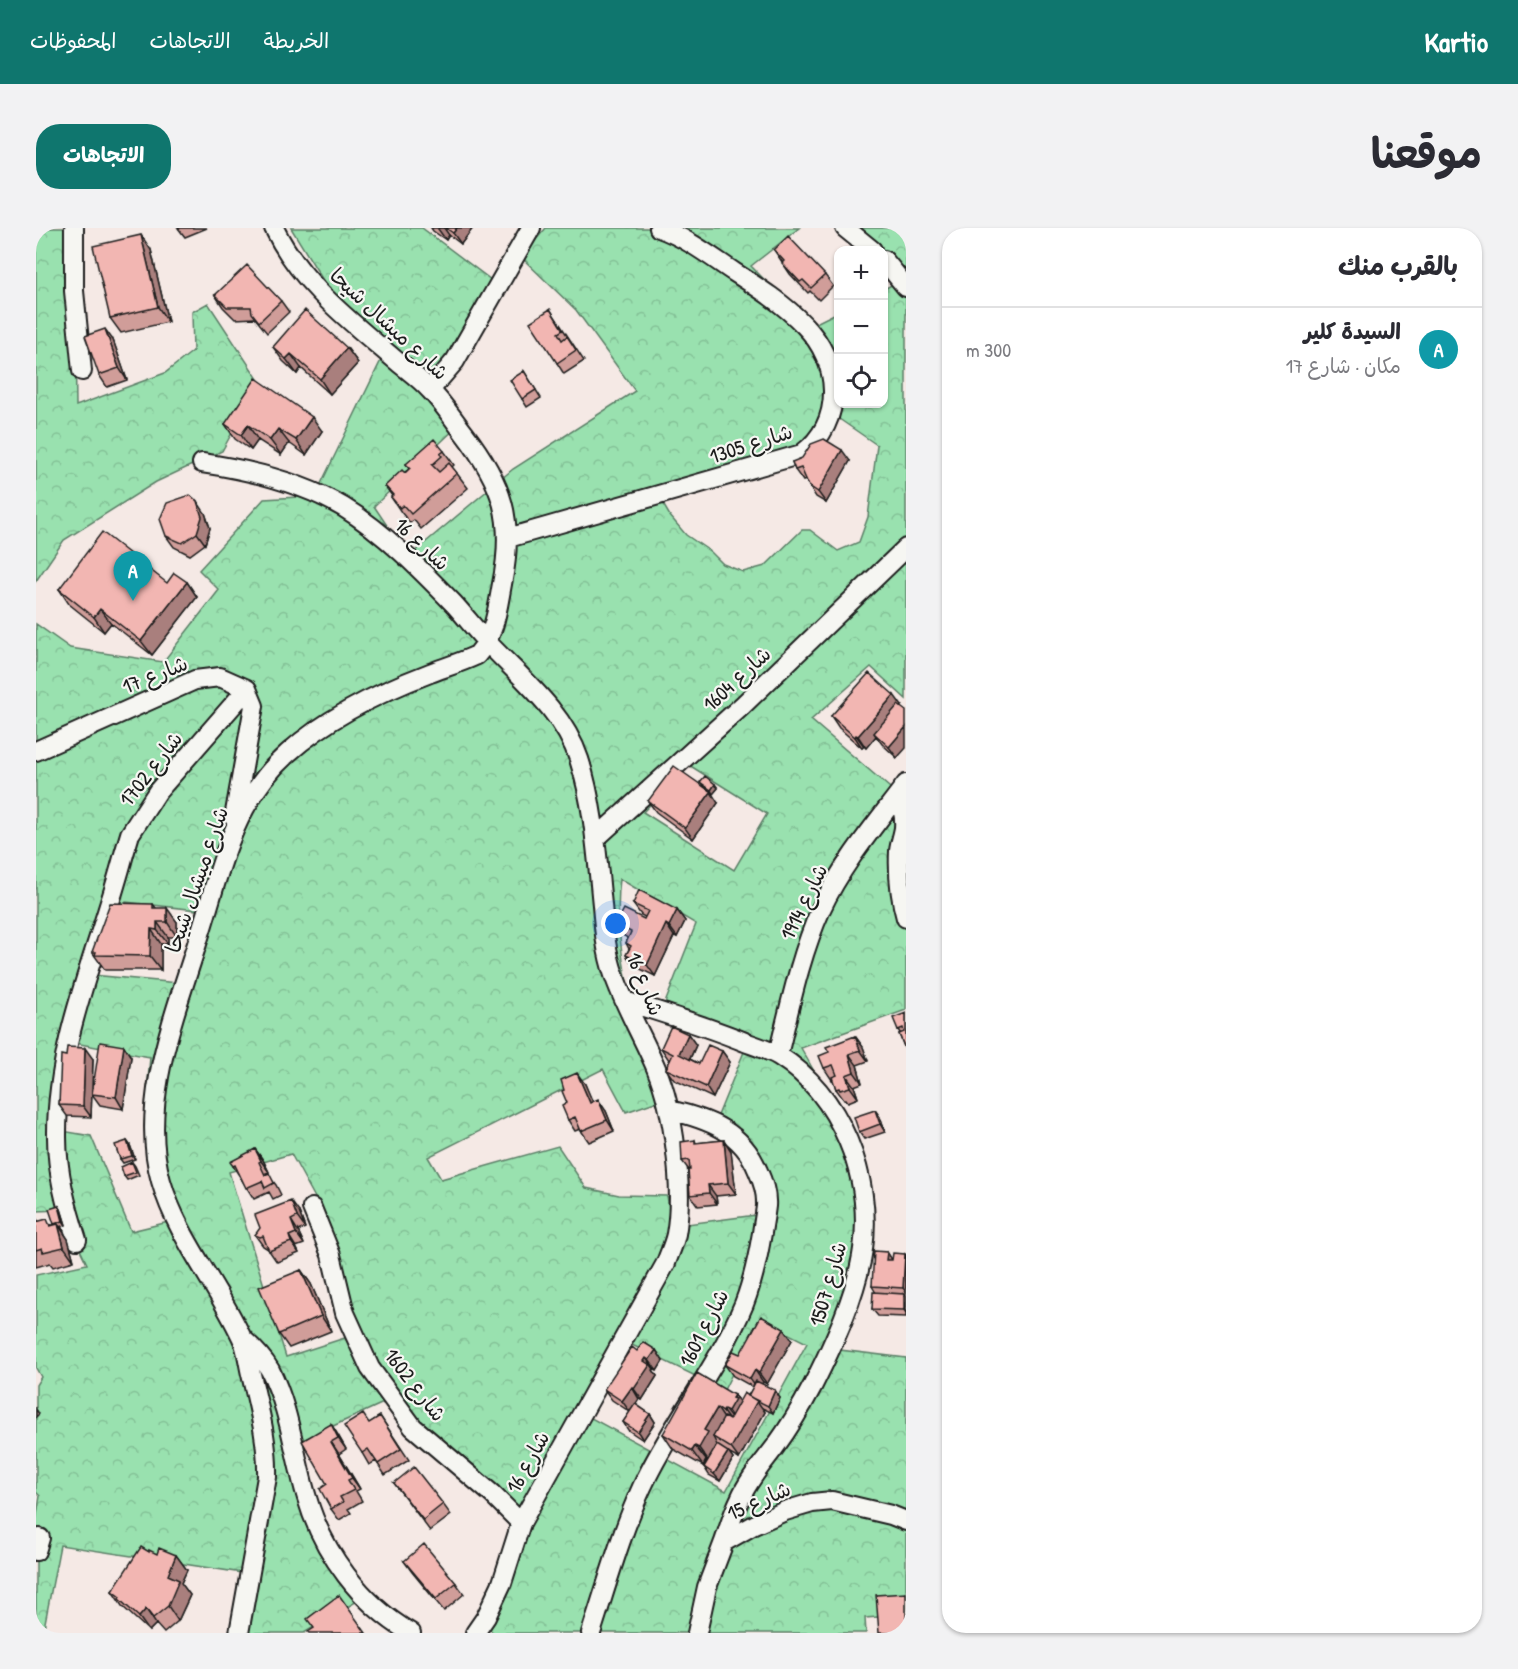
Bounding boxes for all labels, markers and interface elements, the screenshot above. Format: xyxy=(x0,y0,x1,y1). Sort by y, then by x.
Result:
text: Kartio xyxy=(1424,23,1488,61)
text: المحفوظات xyxy=(30,26,116,55)
text: الاتجاهات xyxy=(149,26,231,55)
text: الخريطة xyxy=(264,26,329,55)
button: الاتجاهات xyxy=(36,124,171,189)
text: موقعنا xyxy=(1371,124,1482,181)
map controls xyxy=(834,246,888,408)
button: + xyxy=(834,246,888,300)
text: بالقرب منك xyxy=(1338,248,1458,283)
street label: شارع ميشال شيحا xyxy=(323,261,455,387)
button: − xyxy=(834,300,888,354)
text: السيدة كلير xyxy=(1304,316,1401,346)
text: 300 m xyxy=(966,336,1011,363)
text: A xyxy=(1434,336,1443,363)
text: مكان · شارع 17 xyxy=(1286,352,1401,379)
button: locate xyxy=(834,354,888,408)
street label: شارع 1305 xyxy=(706,417,796,471)
street label: شارع 16 xyxy=(388,510,456,578)
pin: A xyxy=(114,552,152,601)
street label: شارع 1604 xyxy=(696,640,778,718)
street label: شارع 17 xyxy=(118,648,192,702)
street label: شارع 1702 xyxy=(112,725,190,813)
street label: شارع ميشال شيحا xyxy=(158,803,236,957)
street label: شارع 1914 xyxy=(773,859,835,945)
your location xyxy=(601,909,630,938)
street label: شارع 16 xyxy=(619,948,671,1020)
street label: شارع 1507 xyxy=(802,1238,854,1330)
street label: شارع 1601 xyxy=(672,1284,736,1372)
street label: شارع 1602 xyxy=(377,1342,453,1428)
street label: شارع 16 xyxy=(499,1426,557,1498)
street label: شارع 15 xyxy=(722,1474,796,1528)

